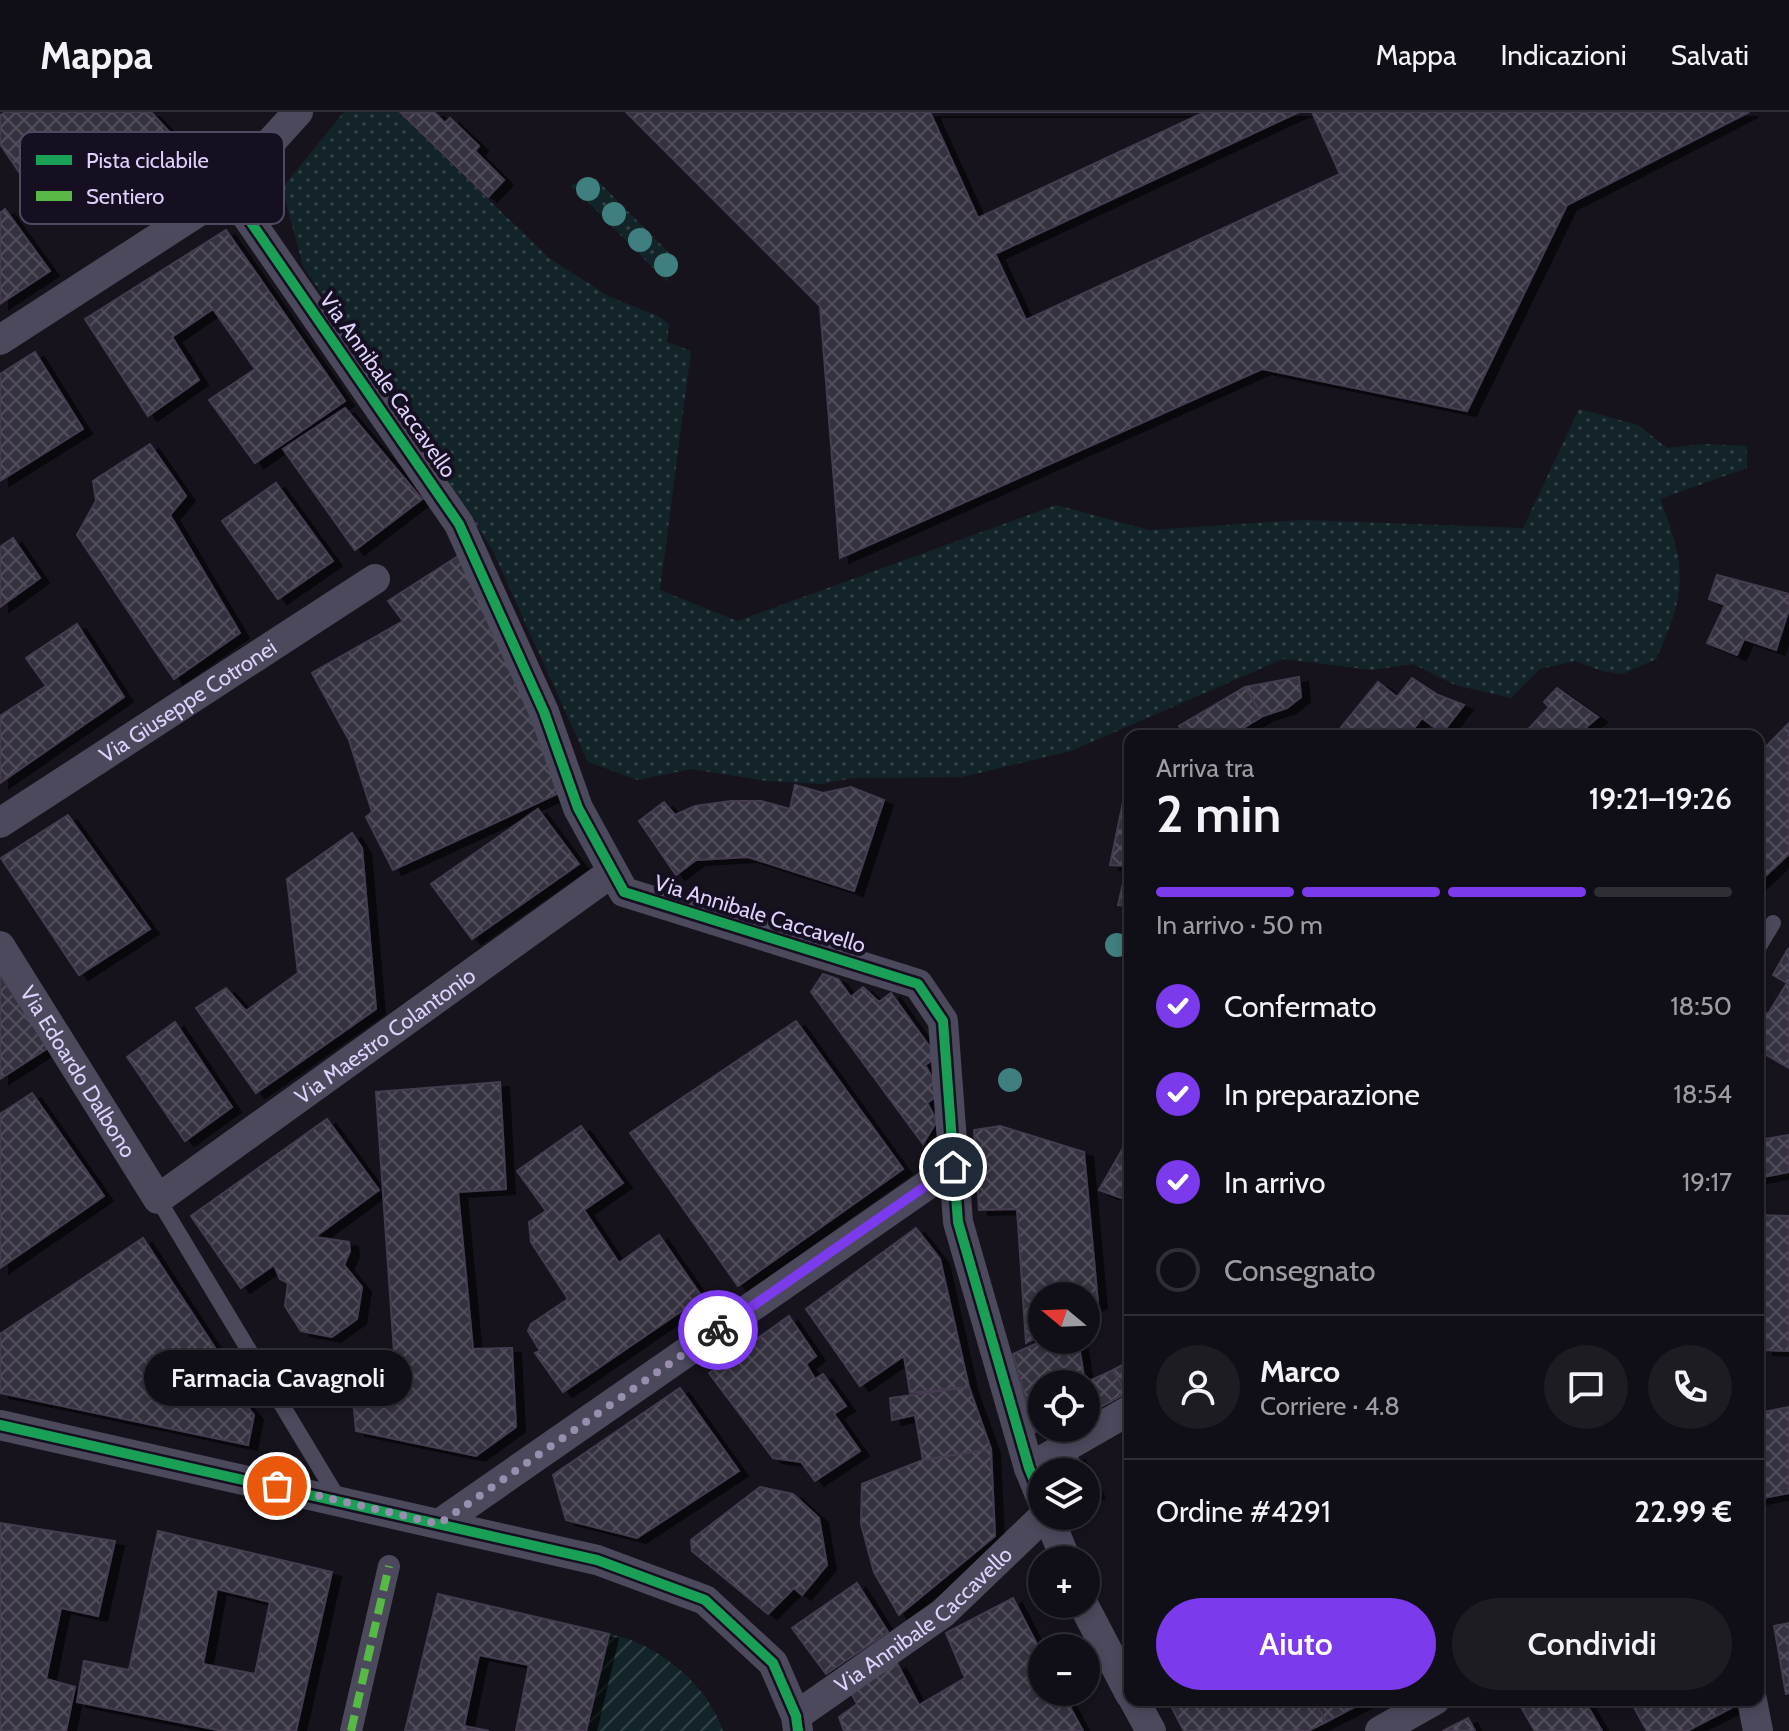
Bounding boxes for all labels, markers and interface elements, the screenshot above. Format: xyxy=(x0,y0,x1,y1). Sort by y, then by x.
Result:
text: Mappa xyxy=(40,32,153,79)
text: Mappa xyxy=(1376,38,1456,72)
text: Indicazioni xyxy=(1500,38,1627,72)
text: Salvati xyxy=(1671,38,1749,72)
legend xyxy=(20,132,284,224)
text: Pista ciclabile xyxy=(86,147,209,174)
text: Sentiero xyxy=(86,183,164,210)
street label: Via Annibale Caccavello xyxy=(314,287,462,483)
street label: Via Giuseppe Cotronei xyxy=(94,633,282,768)
text: Arriva tra xyxy=(1156,752,1254,784)
text: 19:21–19:26 xyxy=(1589,780,1732,817)
text: 2 min xyxy=(1156,782,1281,845)
street label: Via Annibale Caccavello xyxy=(651,869,869,959)
text: In arrivo · 50 m xyxy=(1156,909,1323,941)
street label: Via Maestro Colantonio xyxy=(289,962,481,1110)
street label: Via Edoardo Dalbono xyxy=(15,981,142,1162)
icon: check xyxy=(1156,984,1200,1028)
text: Confermato xyxy=(1224,988,1377,1025)
text: 18:50 xyxy=(1670,990,1732,1022)
icon: check xyxy=(1156,1072,1200,1116)
text: In preparazione xyxy=(1224,1076,1420,1113)
text: 18:54 xyxy=(1673,1078,1732,1110)
pin xyxy=(919,1133,987,1201)
icon: home xyxy=(931,1145,975,1189)
icon: check xyxy=(1156,1160,1200,1204)
text: In arrivo xyxy=(1224,1164,1326,1201)
text: 19:17 xyxy=(1682,1166,1732,1198)
text: Consegnato xyxy=(1224,1252,1375,1289)
north arrow xyxy=(1028,1282,1100,1354)
map controls xyxy=(1028,1282,1100,1706)
courier xyxy=(678,1290,758,1370)
icon: bike xyxy=(696,1308,740,1352)
button: person xyxy=(1156,1345,1240,1429)
button: chat xyxy=(1544,1345,1628,1429)
button: phone xyxy=(1648,1345,1732,1429)
callout: Farmacia Cavagnoli xyxy=(143,1350,411,1406)
text: Marco xyxy=(1260,1353,1340,1390)
text: Farmacia Cavagnoli xyxy=(171,1362,385,1394)
button: locate xyxy=(1028,1370,1100,1442)
text: Corriere · 4.8 xyxy=(1260,1390,1400,1422)
pin xyxy=(243,1452,311,1520)
button: layers xyxy=(1028,1458,1100,1530)
icon: bag xyxy=(255,1464,299,1508)
text: Ordine #4291 xyxy=(1156,1493,1331,1530)
text: 22.99 € xyxy=(1634,1493,1732,1530)
street label: Via Annibale Caccavello xyxy=(829,1541,1018,1698)
button: + xyxy=(1028,1546,1100,1618)
button: Aiuto xyxy=(1156,1598,1436,1690)
button: Condividi xyxy=(1452,1598,1732,1690)
button: − xyxy=(1028,1634,1100,1706)

